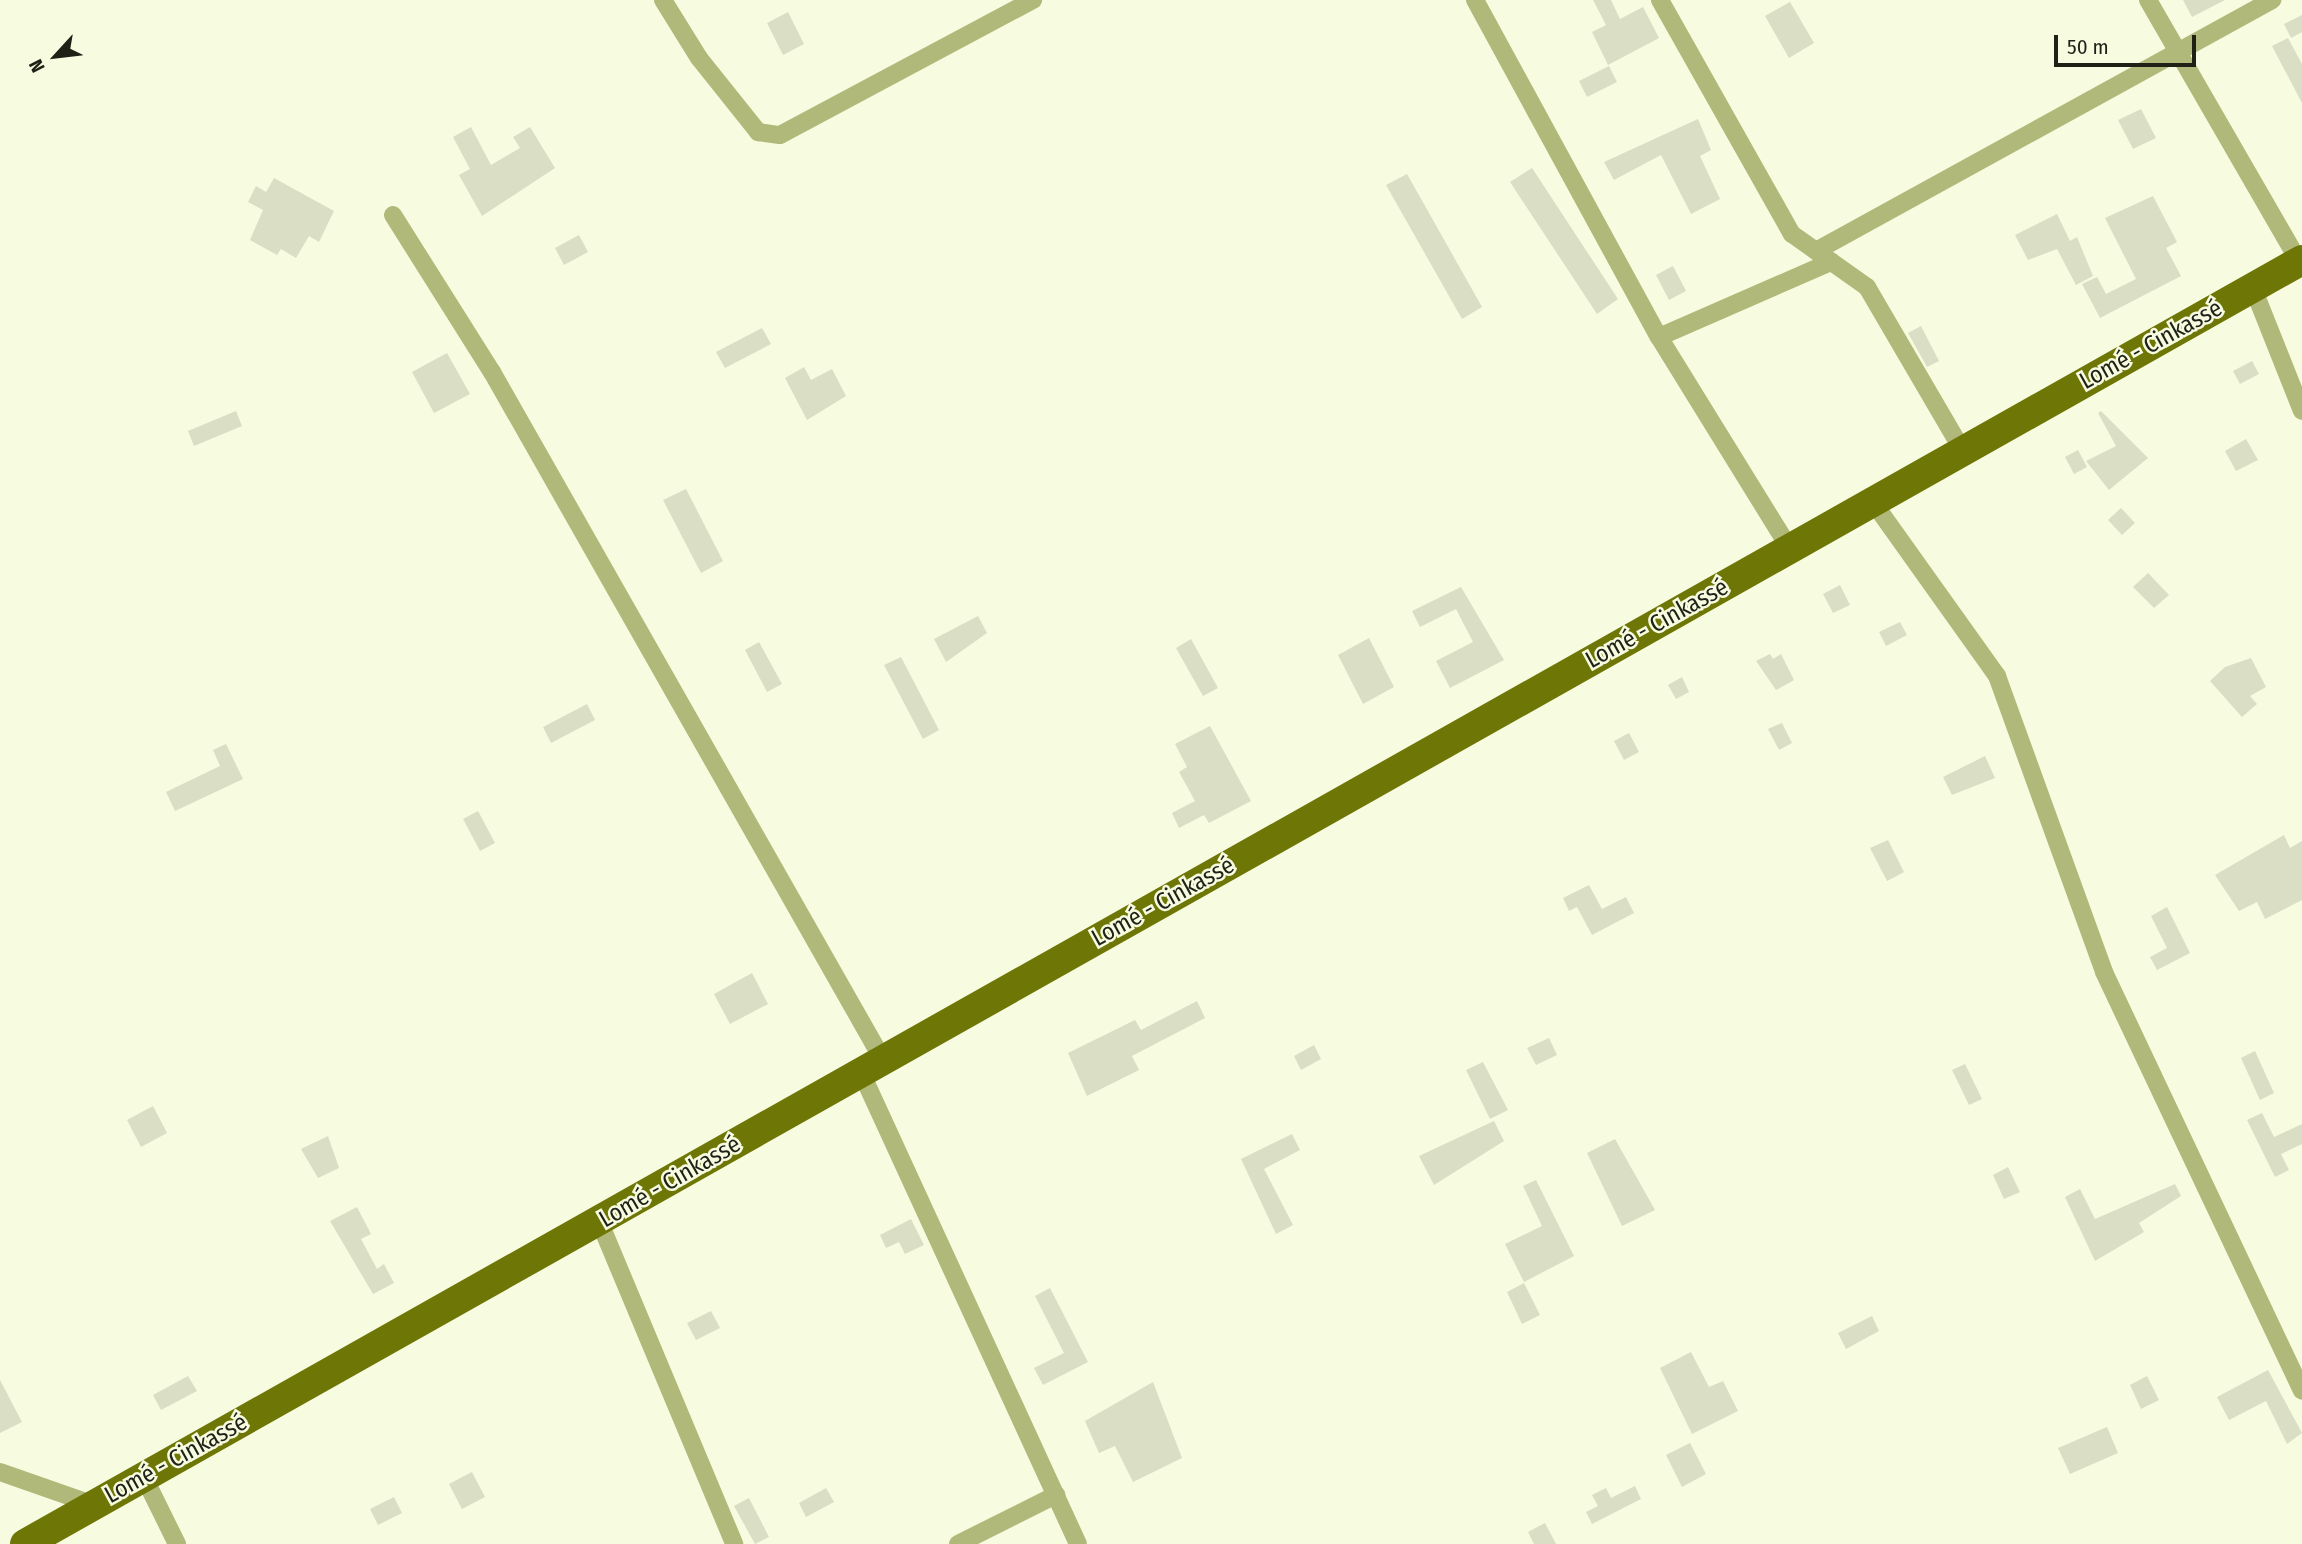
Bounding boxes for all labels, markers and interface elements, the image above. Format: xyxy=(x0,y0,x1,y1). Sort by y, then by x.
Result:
north arrow xyxy=(21,21,91,91)
scale bar xyxy=(2057,21,2199,65)
text: 50 m xyxy=(2067,34,2109,60)
text: N xyxy=(24,55,50,76)
street label: Lomé - Cinkassé xyxy=(2075,294,2227,396)
street label: Lomé - Cinkassé xyxy=(1581,573,1733,675)
street label: Lomé - Cinkassé xyxy=(1087,851,1239,953)
street label: Lomé - Cinkassé xyxy=(594,1130,746,1234)
street label: Lomé - Cinkassé xyxy=(100,1408,252,1510)

